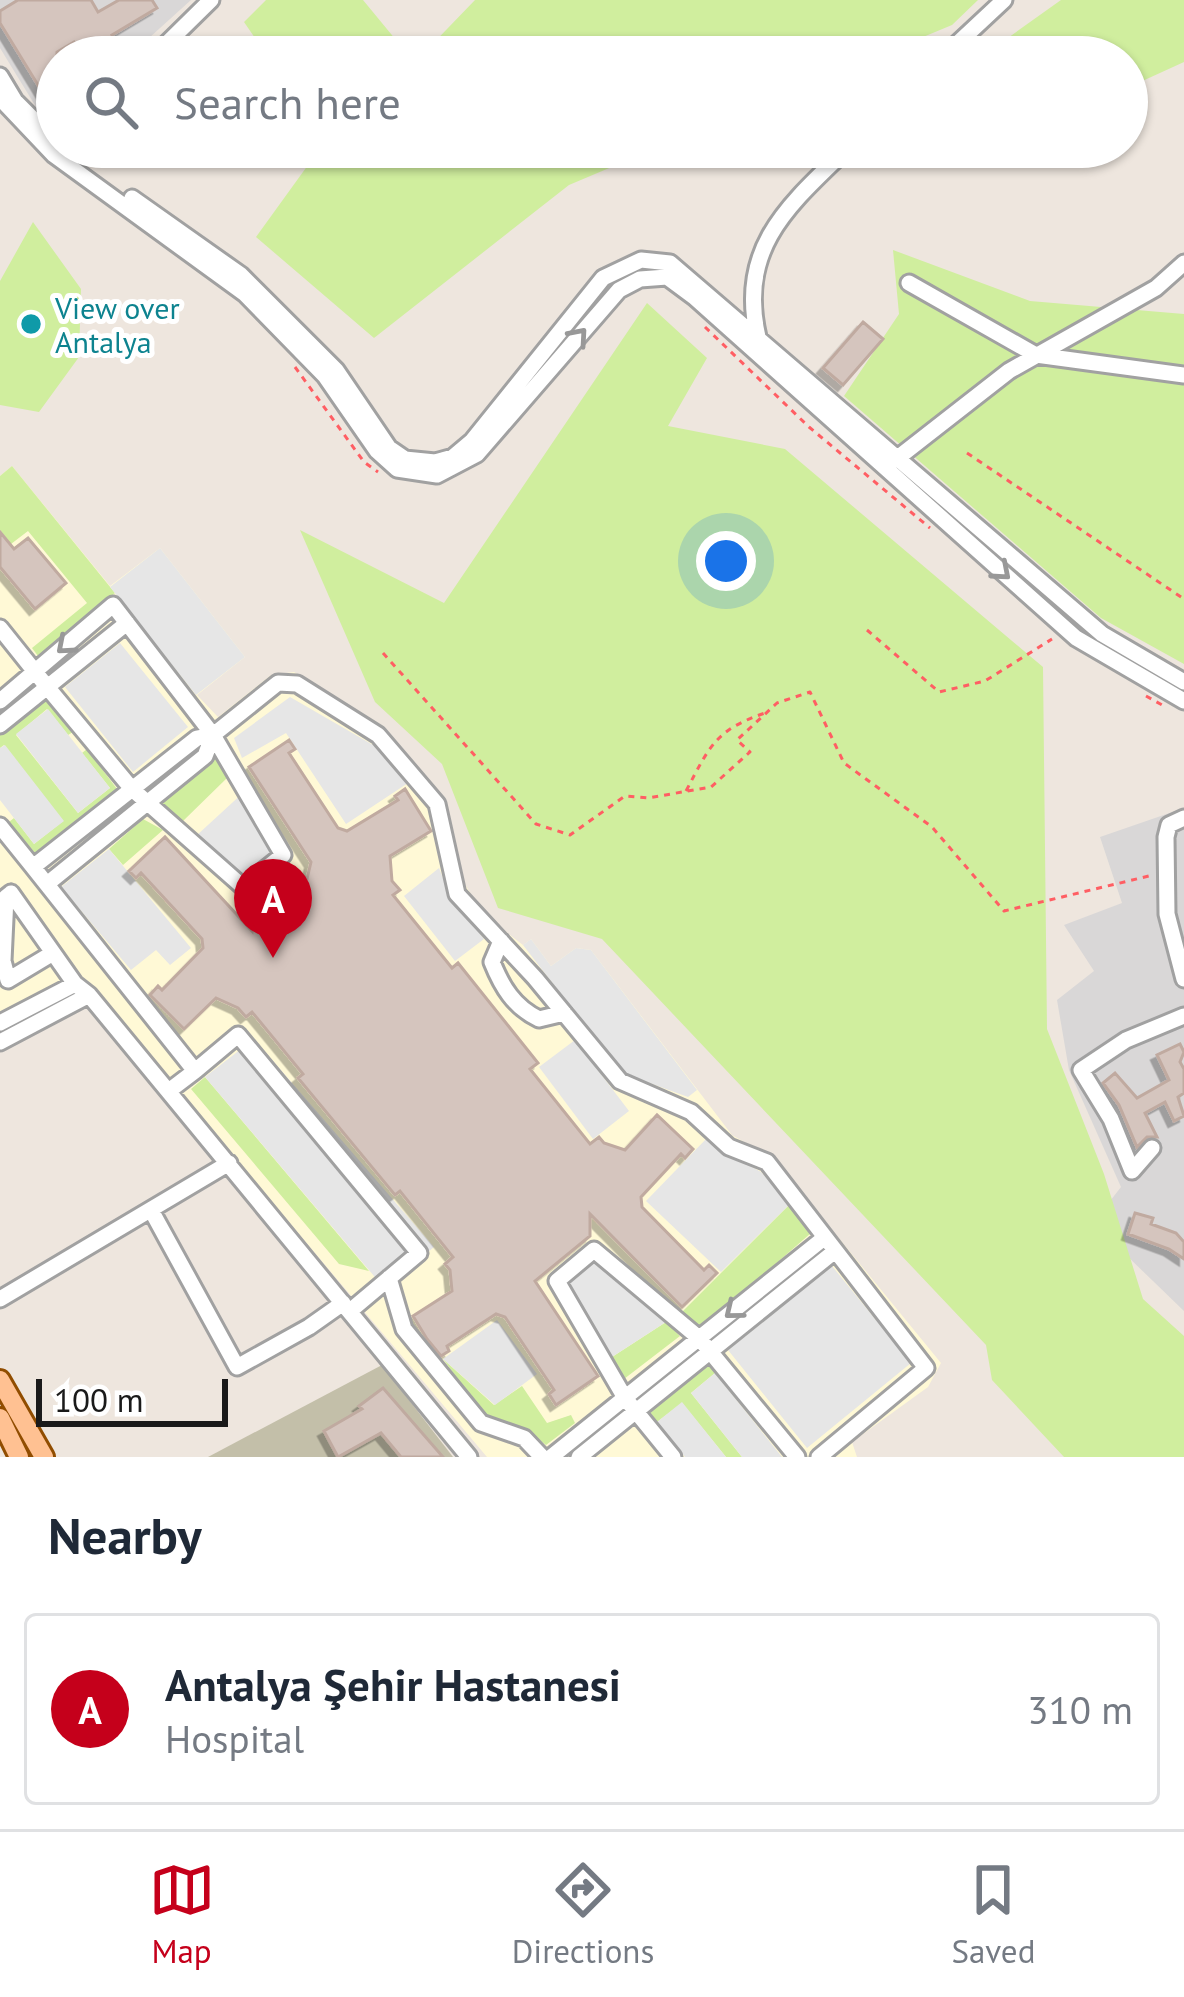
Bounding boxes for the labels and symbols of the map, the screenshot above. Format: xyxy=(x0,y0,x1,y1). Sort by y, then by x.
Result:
place label: View over Antalya xyxy=(54,288,180,361)
marker: View over Antalya xyxy=(18,311,44,337)
one-way arrow xyxy=(565,328,586,350)
your location xyxy=(696,531,756,591)
one-way arrow xyxy=(988,558,1009,579)
one-way arrow xyxy=(57,632,79,654)
pin: A xyxy=(234,859,312,958)
one-way arrow xyxy=(724,1297,746,1319)
scale bar xyxy=(36,1373,228,1426)

